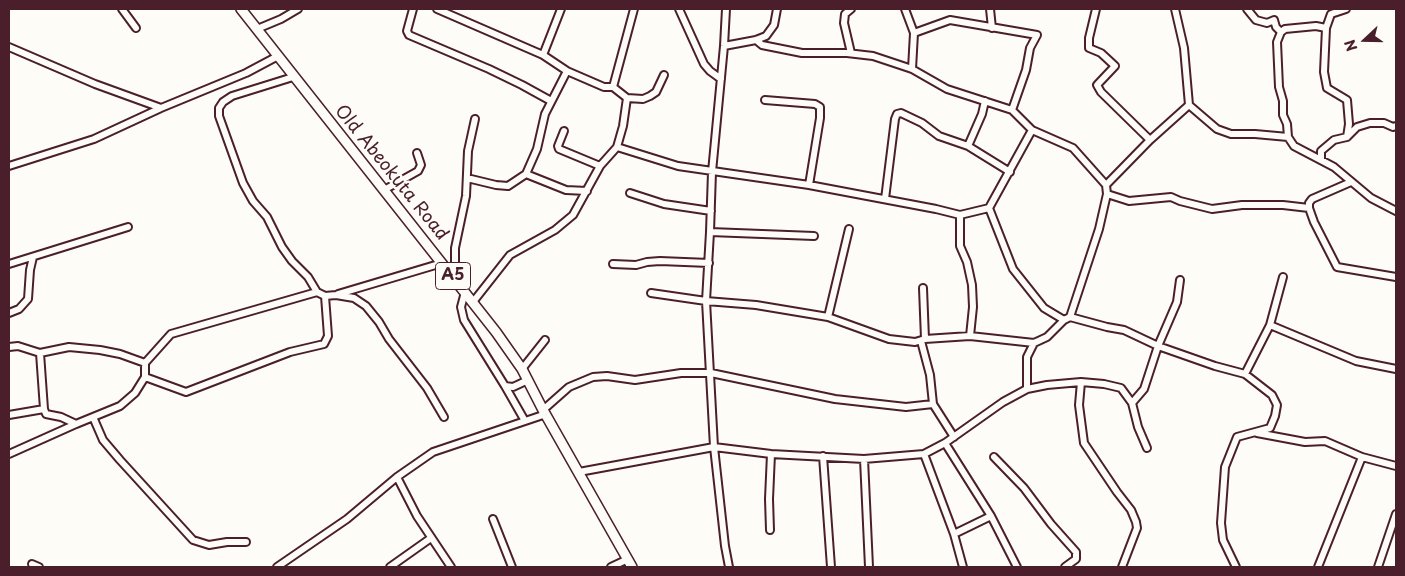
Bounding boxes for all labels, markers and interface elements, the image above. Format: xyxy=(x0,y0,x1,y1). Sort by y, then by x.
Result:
north arrow xyxy=(1340,15,1390,65)
text: N xyxy=(1339,37,1362,54)
street label: Old Abeokuta Road xyxy=(330,101,452,245)
road number: A5 xyxy=(436,262,470,290)

